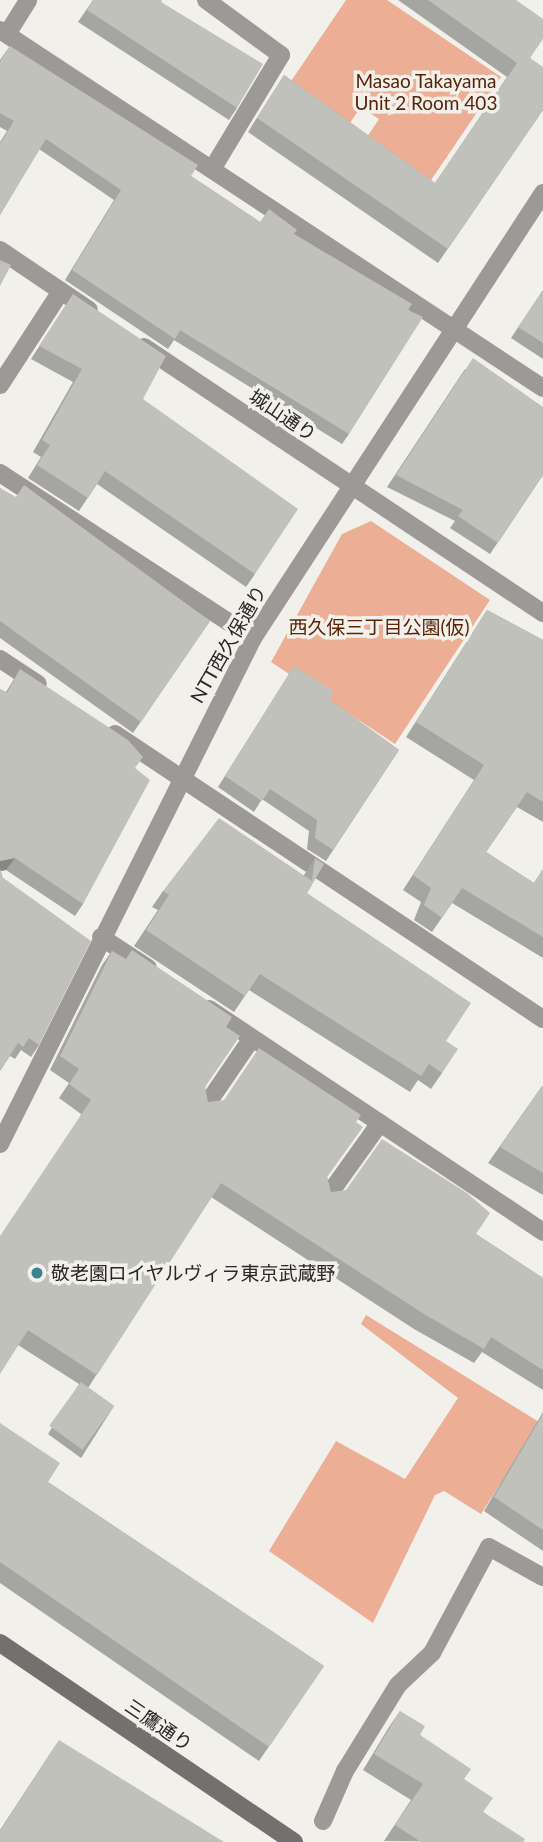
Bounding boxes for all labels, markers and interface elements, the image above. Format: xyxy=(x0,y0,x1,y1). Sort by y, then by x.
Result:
park label: Masao Takayama Unit 2 Room 403 xyxy=(355,70,497,114)
street label: 城山通り xyxy=(245,384,321,446)
street label: NTT西久保通り xyxy=(185,581,271,707)
park label: 西久保三丁目公園(仮) xyxy=(288,616,470,638)
place label: 敬老園ロイヤルヴィラ東京武蔵野 xyxy=(51,1262,336,1284)
marker: 敬老園ロイヤルヴィラ東京武蔵野 xyxy=(29,1265,45,1281)
street label: 三鷹通り xyxy=(121,1694,197,1756)

